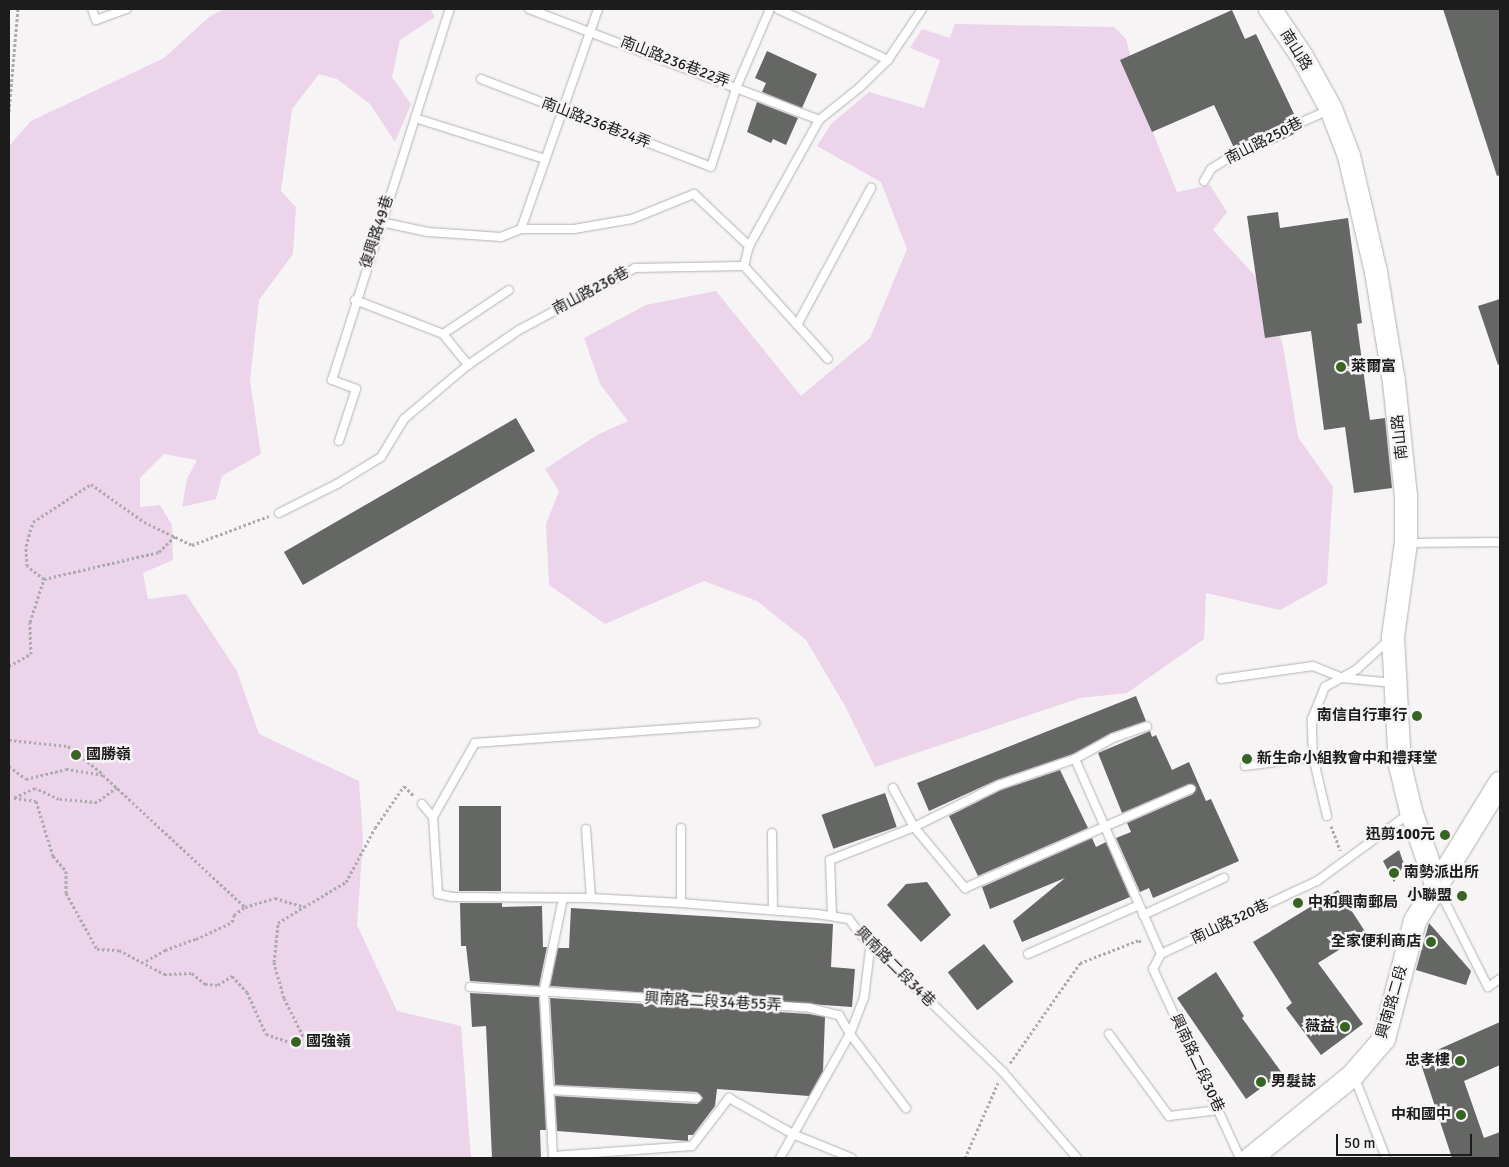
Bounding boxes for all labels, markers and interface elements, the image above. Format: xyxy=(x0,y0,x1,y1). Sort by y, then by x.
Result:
street label: 南山路 xyxy=(1276,26,1316,74)
street label: 南山路236巷22弄 xyxy=(618,33,732,91)
street label: 南山路236巷24弄 xyxy=(539,94,653,152)
street label: 南山路250巷 xyxy=(1222,114,1306,168)
street label: 復興路49巷 xyxy=(357,193,397,271)
street label: 南山路236巷 xyxy=(550,263,632,319)
place label: 萊爾富 xyxy=(1351,358,1396,376)
marker: 萊爾富 xyxy=(1335,361,1347,373)
street label: 南山路 xyxy=(1389,414,1411,460)
place label: 南信自行車行 xyxy=(1317,707,1407,725)
marker: 南信自行車行 xyxy=(1411,710,1423,722)
place label: 國勝嶺 xyxy=(86,746,131,764)
marker: 國勝嶺 xyxy=(70,749,82,761)
place label: 新生命小組教會中和禮拜堂 xyxy=(1257,750,1437,768)
marker: 新生命小組教會中和禮拜堂 xyxy=(1241,753,1253,765)
place label: 迅剪100元 xyxy=(1366,826,1435,844)
marker: 迅剪100元 xyxy=(1439,829,1451,841)
place label: 南勢派出所 xyxy=(1404,864,1479,882)
marker: 南勢派出所 xyxy=(1388,867,1400,879)
place label: 小聯盟 xyxy=(1407,887,1452,905)
marker: 小聯盟 xyxy=(1456,890,1468,902)
place label: 中和興南郵局 xyxy=(1308,894,1398,912)
street label: 南山路320巷 xyxy=(1188,896,1272,948)
marker: 中和興南郵局 xyxy=(1292,897,1304,909)
street label: 興南路二段34巷 xyxy=(851,923,939,1011)
place label: 全家便利商店 xyxy=(1331,933,1421,951)
marker: 全家便利商店 xyxy=(1425,936,1437,948)
street label: 興南路二段 xyxy=(1373,963,1411,1041)
street label: 興南路二段34巷55弄 xyxy=(644,989,782,1015)
street label: 興南路二段30巷 xyxy=(1166,1011,1228,1115)
place label: 薇益 xyxy=(1305,1018,1335,1036)
marker: 薇益 xyxy=(1339,1021,1351,1033)
place label: 國強嶺 xyxy=(306,1033,351,1051)
marker: 國強嶺 xyxy=(290,1036,302,1048)
place label: 忠孝樓 xyxy=(1405,1052,1450,1070)
marker: 忠孝樓 xyxy=(1454,1055,1466,1067)
place label: 男髮誌 xyxy=(1271,1073,1316,1091)
marker: 男髮誌 xyxy=(1255,1076,1267,1088)
place label: 中和國中 xyxy=(1391,1106,1451,1124)
marker: 中和國中 xyxy=(1455,1109,1467,1121)
scale bar xyxy=(1339,1124,1475,1156)
text: 50 m xyxy=(1344,1134,1375,1152)

